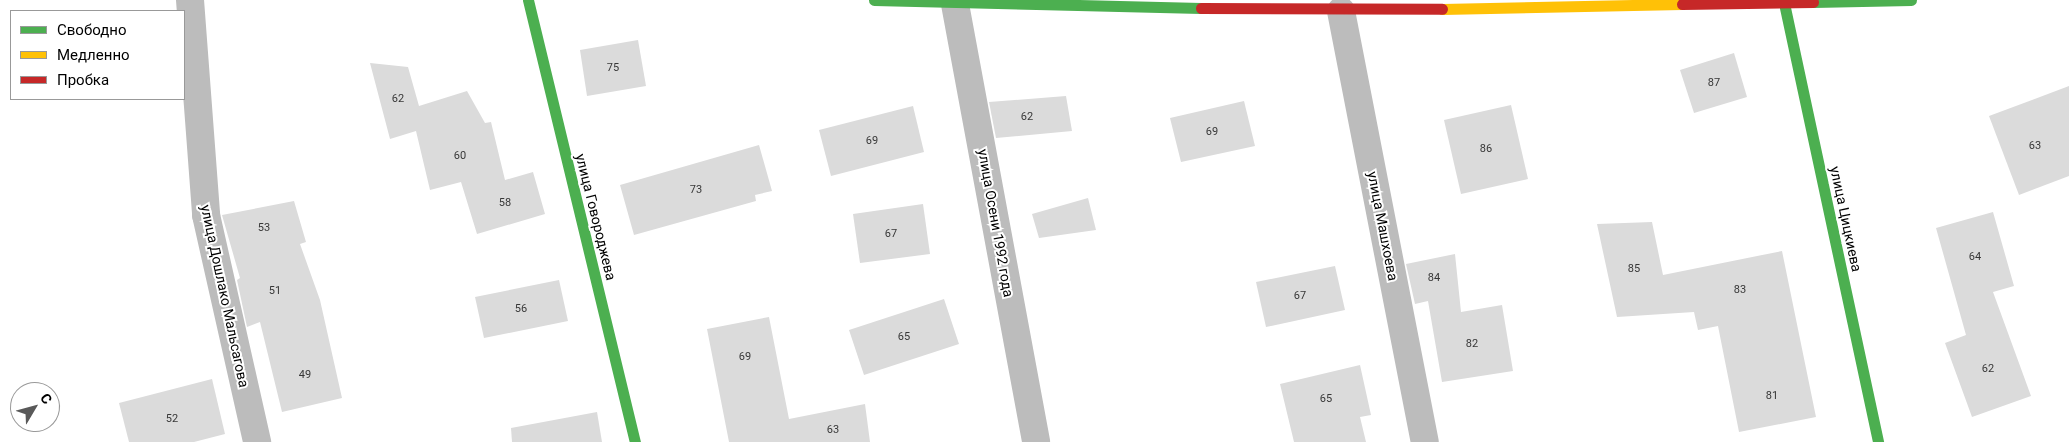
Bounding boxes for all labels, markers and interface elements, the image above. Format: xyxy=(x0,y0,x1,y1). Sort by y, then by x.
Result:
legend xyxy=(10,10,185,100)
text: Свободно xyxy=(57,21,126,39)
text: Медленно xyxy=(57,46,130,64)
house number: 75 xyxy=(607,61,619,75)
text: Пробка xyxy=(57,71,109,89)
house number: 87 xyxy=(1708,76,1720,90)
house number: 62 xyxy=(392,92,404,106)
house number: 62 xyxy=(1021,110,1033,124)
house number: 69 xyxy=(1206,125,1218,139)
house number: 69 xyxy=(866,134,878,148)
house number: 63 xyxy=(2029,139,2041,153)
house number: 86 xyxy=(1480,142,1492,156)
street label: улица Осени 1992 года xyxy=(975,148,1017,298)
house number: 60 xyxy=(454,149,466,163)
street label: улица Говороджева xyxy=(572,152,620,282)
street label: улица Цицкиева xyxy=(1827,165,1865,273)
street label: улица Машхоева xyxy=(1364,170,1402,282)
house number: 73 xyxy=(690,183,702,197)
house number: 58 xyxy=(499,196,511,210)
street label: улица Дошлако Мальсагова xyxy=(197,203,253,389)
house number: 53 xyxy=(258,221,270,235)
house number: 67 xyxy=(885,227,897,241)
house number: 64 xyxy=(1969,250,1981,264)
house number: 85 xyxy=(1628,262,1640,276)
house number: 84 xyxy=(1428,271,1440,285)
house number: 83 xyxy=(1734,283,1746,297)
house number: 51 xyxy=(269,284,281,298)
house number: 67 xyxy=(1294,289,1306,303)
house number: 56 xyxy=(515,302,527,316)
house number: 65 xyxy=(898,330,910,344)
house number: 82 xyxy=(1466,337,1478,351)
house number: 69 xyxy=(739,350,751,364)
house number: 62 xyxy=(1982,362,1994,376)
house number: 49 xyxy=(299,368,311,382)
north arrow xyxy=(10,382,60,432)
house number: 81 xyxy=(1766,389,1778,403)
text: С xyxy=(37,390,55,407)
house number: 65 xyxy=(1320,392,1332,406)
house number: 52 xyxy=(166,412,178,426)
house number: 63 xyxy=(827,423,839,437)

